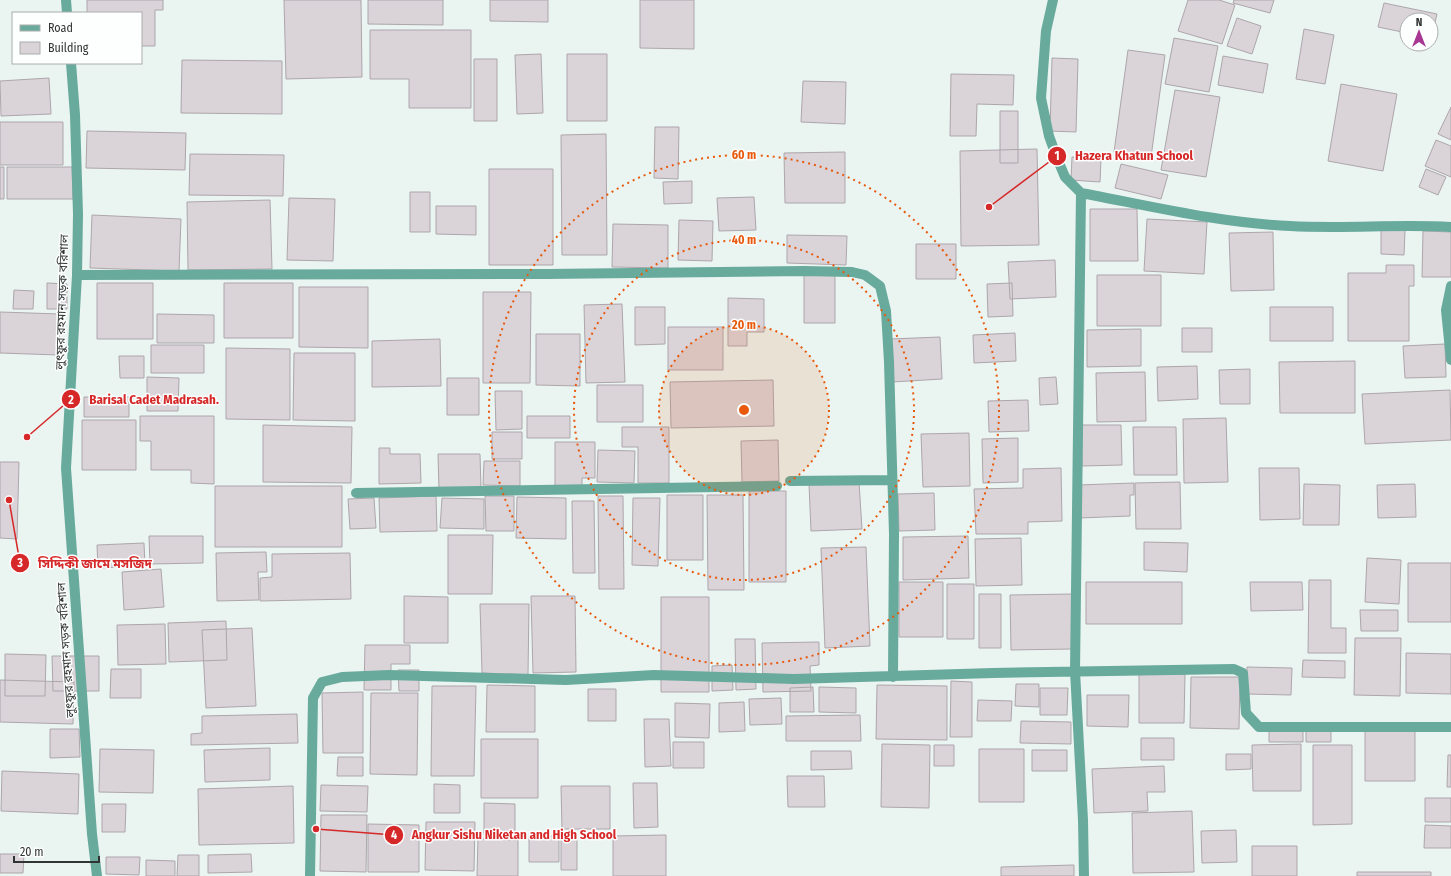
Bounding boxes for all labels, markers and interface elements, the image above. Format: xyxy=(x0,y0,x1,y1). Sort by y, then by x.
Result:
legend xyxy=(12,12,142,64)
north arrow xyxy=(1399,12,1439,52)
text: N xyxy=(1416,16,1422,29)
text: Road xyxy=(48,21,73,35)
text: Building xyxy=(48,41,89,55)
callout: Hazera Khatun School xyxy=(1047,143,1201,168)
text: 60 m xyxy=(732,148,756,162)
text: Hazera Khatun School xyxy=(1075,148,1193,163)
text: 1 xyxy=(1054,149,1060,163)
text: 40 m xyxy=(732,233,756,247)
street label: লুৎফুর রহমান সড়ক বরিশাল xyxy=(52,234,72,371)
text: 20 m xyxy=(731,318,756,332)
callout: Barisal Cadet Madrasah. xyxy=(61,387,227,412)
text: Barisal Cadet Madrasah. xyxy=(89,392,219,407)
text: 2 xyxy=(67,393,74,407)
centre of rings xyxy=(737,403,751,417)
callout: সিদ্দিকী জামে মসজিদ xyxy=(10,551,160,576)
text: 3 xyxy=(16,556,23,570)
text: সিদ্দিকী জামে মসজিদ xyxy=(37,556,153,571)
street label: লুৎফুর রহমান সড়ক বরিশাল xyxy=(53,582,79,719)
callout: Angkur Sishu Niketan and High School xyxy=(384,822,625,847)
text: Angkur Sishu Niketan and High School xyxy=(411,827,617,842)
text: 4 xyxy=(391,828,397,842)
scale bar xyxy=(14,838,99,864)
text: 20 m xyxy=(20,845,44,859)

